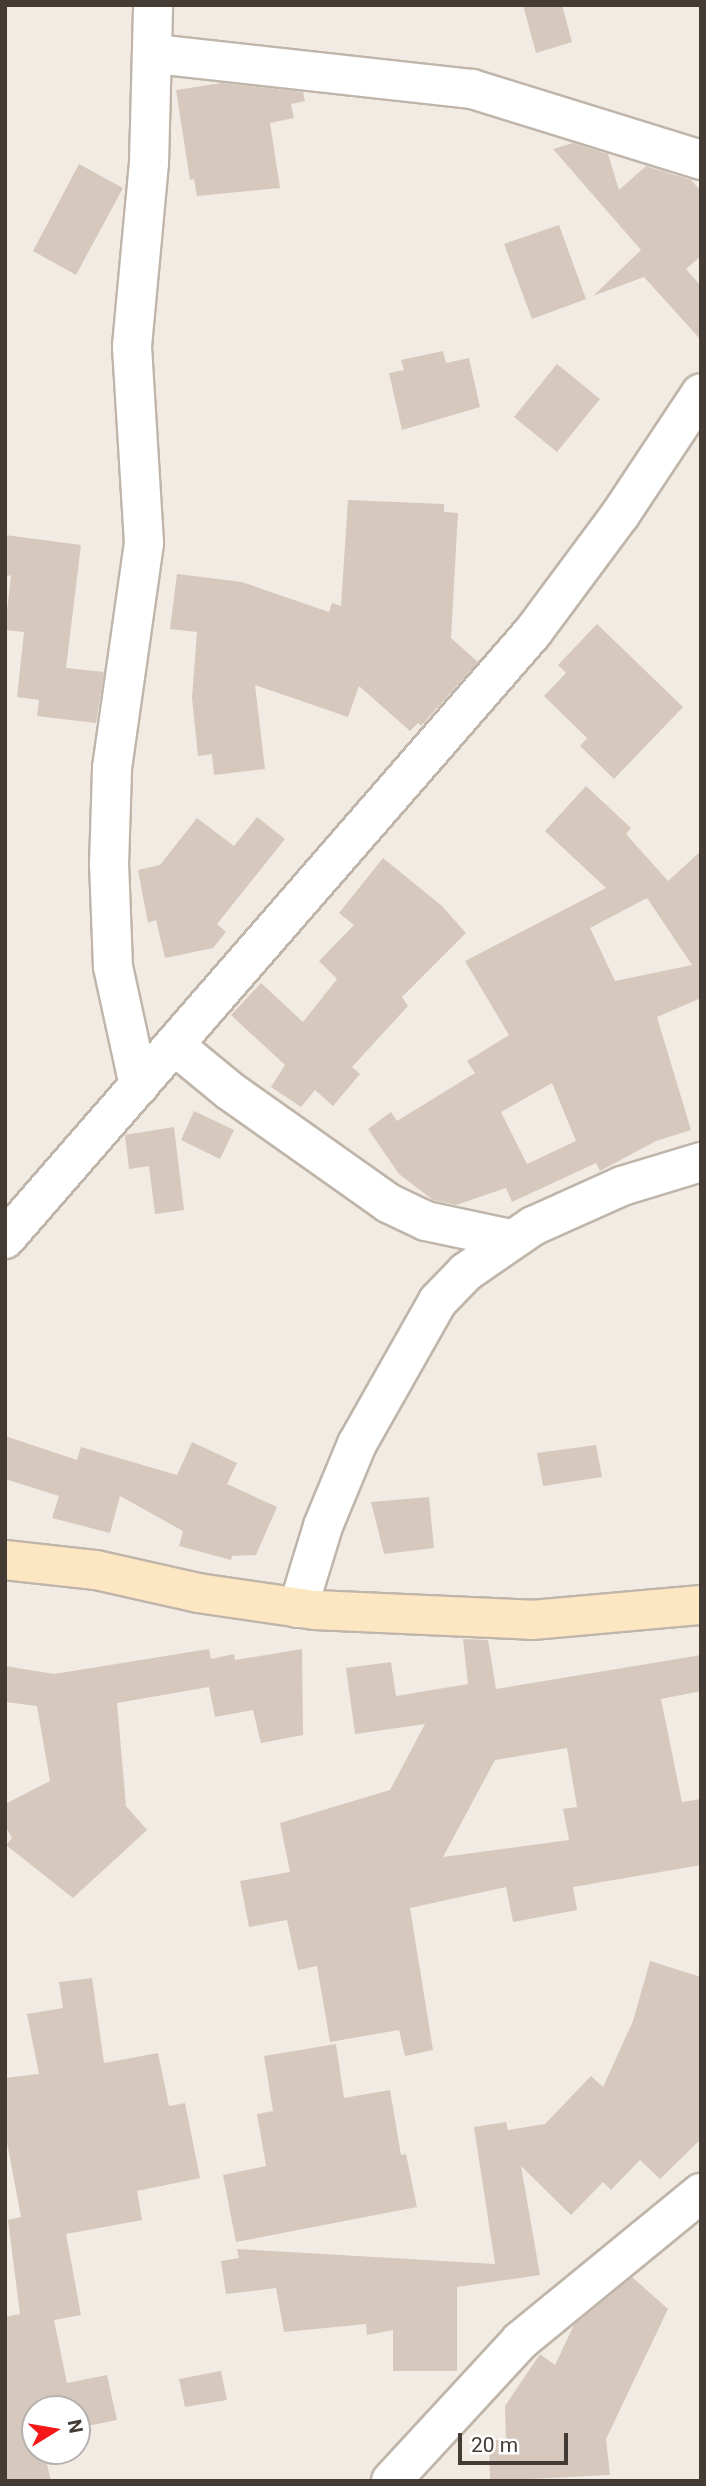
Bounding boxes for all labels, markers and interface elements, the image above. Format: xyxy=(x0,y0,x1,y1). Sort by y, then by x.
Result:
north arrow xyxy=(21,2395,91,2465)
text: N xyxy=(63,2418,88,2435)
scale bar xyxy=(461,2420,571,2464)
text: 20 m xyxy=(471,2433,518,2457)

